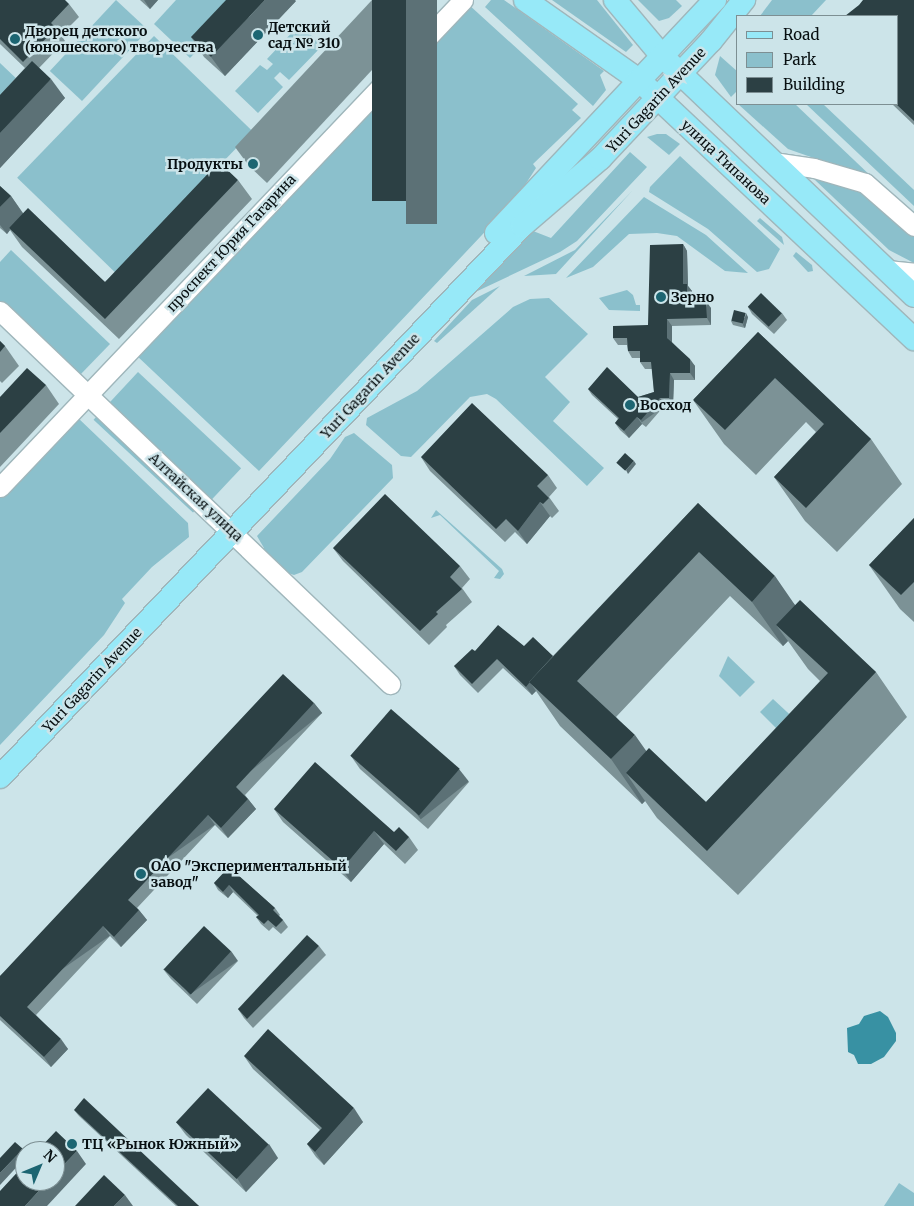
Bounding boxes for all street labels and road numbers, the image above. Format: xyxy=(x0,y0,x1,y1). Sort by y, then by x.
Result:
street label: Yuri Gagarin Avenue xyxy=(603,44,709,156)
street label: улица Типанова xyxy=(678,116,774,208)
street label: проспект Юрия Гагарина xyxy=(163,171,299,315)
street label: Yuri Gagarin Avenue xyxy=(317,330,423,442)
street label: Алтайская улица xyxy=(146,449,246,545)
street label: Yuri Gagarin Avenue xyxy=(39,624,145,736)

